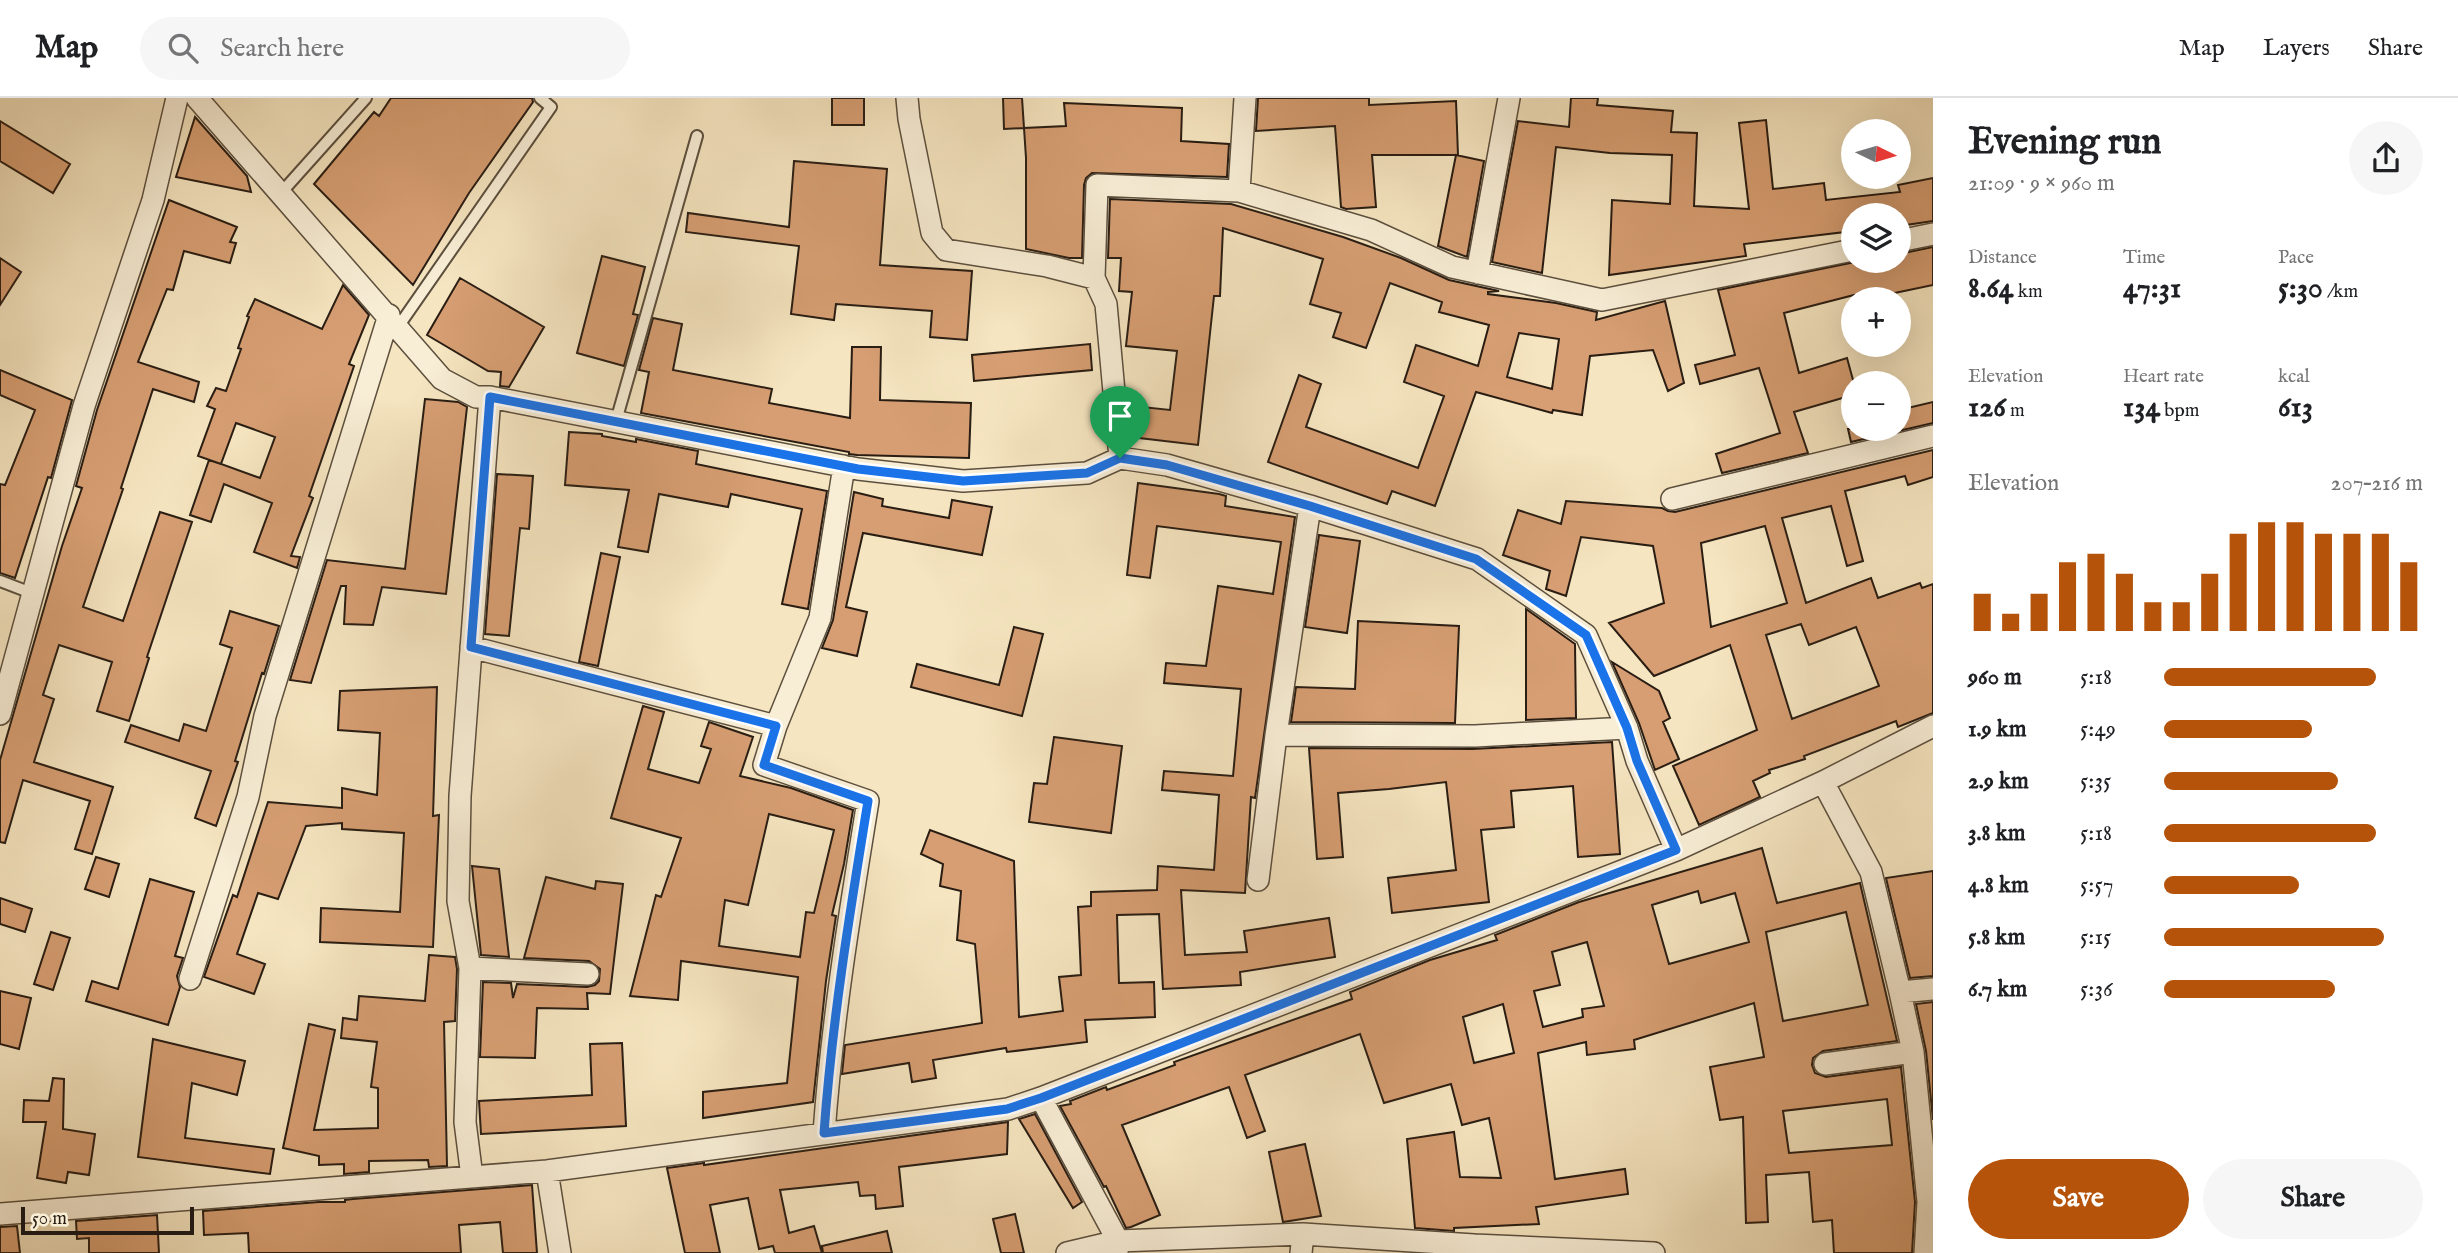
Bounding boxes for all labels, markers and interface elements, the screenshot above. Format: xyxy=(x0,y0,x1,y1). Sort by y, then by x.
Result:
search box xyxy=(140,17,630,80)
text: Map xyxy=(35,27,98,69)
icon: search xyxy=(164,29,202,67)
text: Search here xyxy=(220,32,344,65)
text: Map xyxy=(2179,33,2225,64)
text: Layers xyxy=(2263,33,2330,64)
text: Share xyxy=(2368,33,2423,64)
north arrow xyxy=(1841,119,1911,189)
map controls xyxy=(1841,119,1911,441)
text: Evening run xyxy=(1968,119,2162,167)
button: share xyxy=(2349,121,2423,195)
text: 21:09 · 9 × 960 m xyxy=(1968,169,2115,198)
button: layers xyxy=(1841,203,1911,273)
text: Distance xyxy=(1968,246,2037,270)
text: Time xyxy=(2123,246,2165,270)
text: Pace xyxy=(2278,246,2314,270)
text: 8.64 xyxy=(1968,270,2014,308)
text: 47:31 xyxy=(2123,270,2181,308)
text: 5:30 xyxy=(2278,270,2323,308)
text: km xyxy=(2014,280,2043,304)
text: /km xyxy=(2323,280,2358,304)
button: + xyxy=(1841,287,1911,357)
text: Elevation xyxy=(1968,365,2043,389)
text: Heart rate xyxy=(2123,365,2204,389)
text: kcal xyxy=(2278,365,2310,389)
button: − xyxy=(1841,371,1911,441)
pin xyxy=(1090,386,1150,458)
text: 126 xyxy=(1968,389,2006,427)
text: 134 xyxy=(2123,389,2160,427)
text: 613 xyxy=(2278,389,2313,427)
icon: arrive xyxy=(1101,397,1139,435)
text: m xyxy=(2006,399,2025,423)
text: bpm xyxy=(2160,399,2199,423)
text: Elevation xyxy=(1968,469,2059,498)
text: 207–216 m xyxy=(2331,469,2423,498)
text: 960 m xyxy=(1968,663,2022,692)
text: 5:18 xyxy=(2080,663,2112,692)
text: 1.9 km xyxy=(1968,715,2027,744)
text: 5:49 xyxy=(2080,715,2116,744)
text: 2.9 km xyxy=(1968,767,2029,796)
text: 5:35 xyxy=(2080,767,2111,796)
text: 3.8 km xyxy=(1968,819,2026,848)
text: 5:18 xyxy=(2080,819,2112,848)
text: 4.8 km xyxy=(1968,871,2029,900)
text: 5:57 xyxy=(2080,871,2114,900)
text: 5.8 km xyxy=(1968,923,2025,952)
text: 5:15 xyxy=(2080,923,2111,952)
text: 6.7 km xyxy=(1968,975,2027,1004)
text: 5:36 xyxy=(2080,975,2113,1004)
button: Save xyxy=(1968,1159,2189,1239)
button: Share xyxy=(2203,1159,2423,1239)
scale bar xyxy=(21,1204,194,1236)
text: 50 m xyxy=(32,1207,67,1231)

